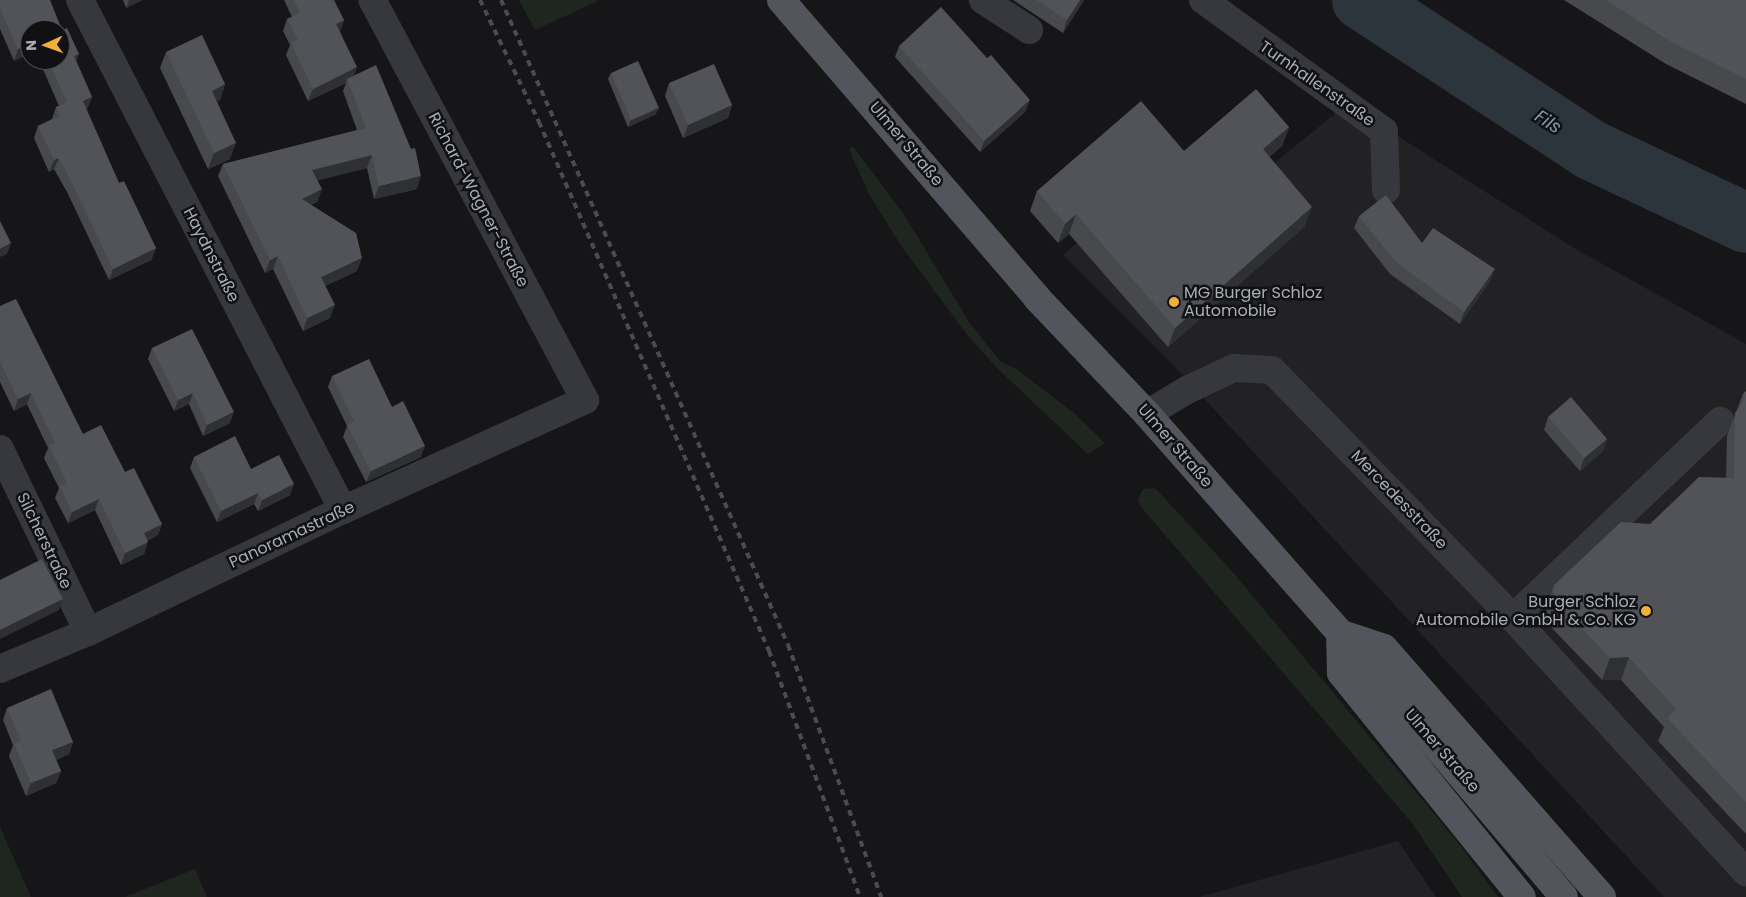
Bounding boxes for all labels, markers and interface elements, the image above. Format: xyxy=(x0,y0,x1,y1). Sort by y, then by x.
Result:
north arrow xyxy=(20,20,70,70)
street label: Turnhallenstraße xyxy=(1256,37,1378,131)
text: N xyxy=(21,40,41,51)
street label: Ulmer Straße xyxy=(865,98,947,190)
water label: Fils xyxy=(1531,106,1565,138)
street label: Richard-Wagner-Straße xyxy=(424,109,532,291)
street label: Haydnstraße xyxy=(179,204,243,306)
place label: MG Burger Schloz Automobile xyxy=(1184,283,1322,321)
marker: MG Burger Schloz Automobile xyxy=(1168,296,1180,308)
street label: Ulmer Straße xyxy=(1134,400,1216,492)
street label: Mercedesstraße xyxy=(1347,447,1451,553)
street label: Silcherstraße xyxy=(12,490,76,592)
street label: Panoramastraße xyxy=(226,497,358,573)
place label: Burger Schloz Automobile GmbH & Co. KG xyxy=(1416,592,1636,630)
marker: Burger Schloz Automobile GmbH & Co. KG xyxy=(1640,605,1652,617)
street label: Ulmer Straße xyxy=(1401,705,1483,797)

